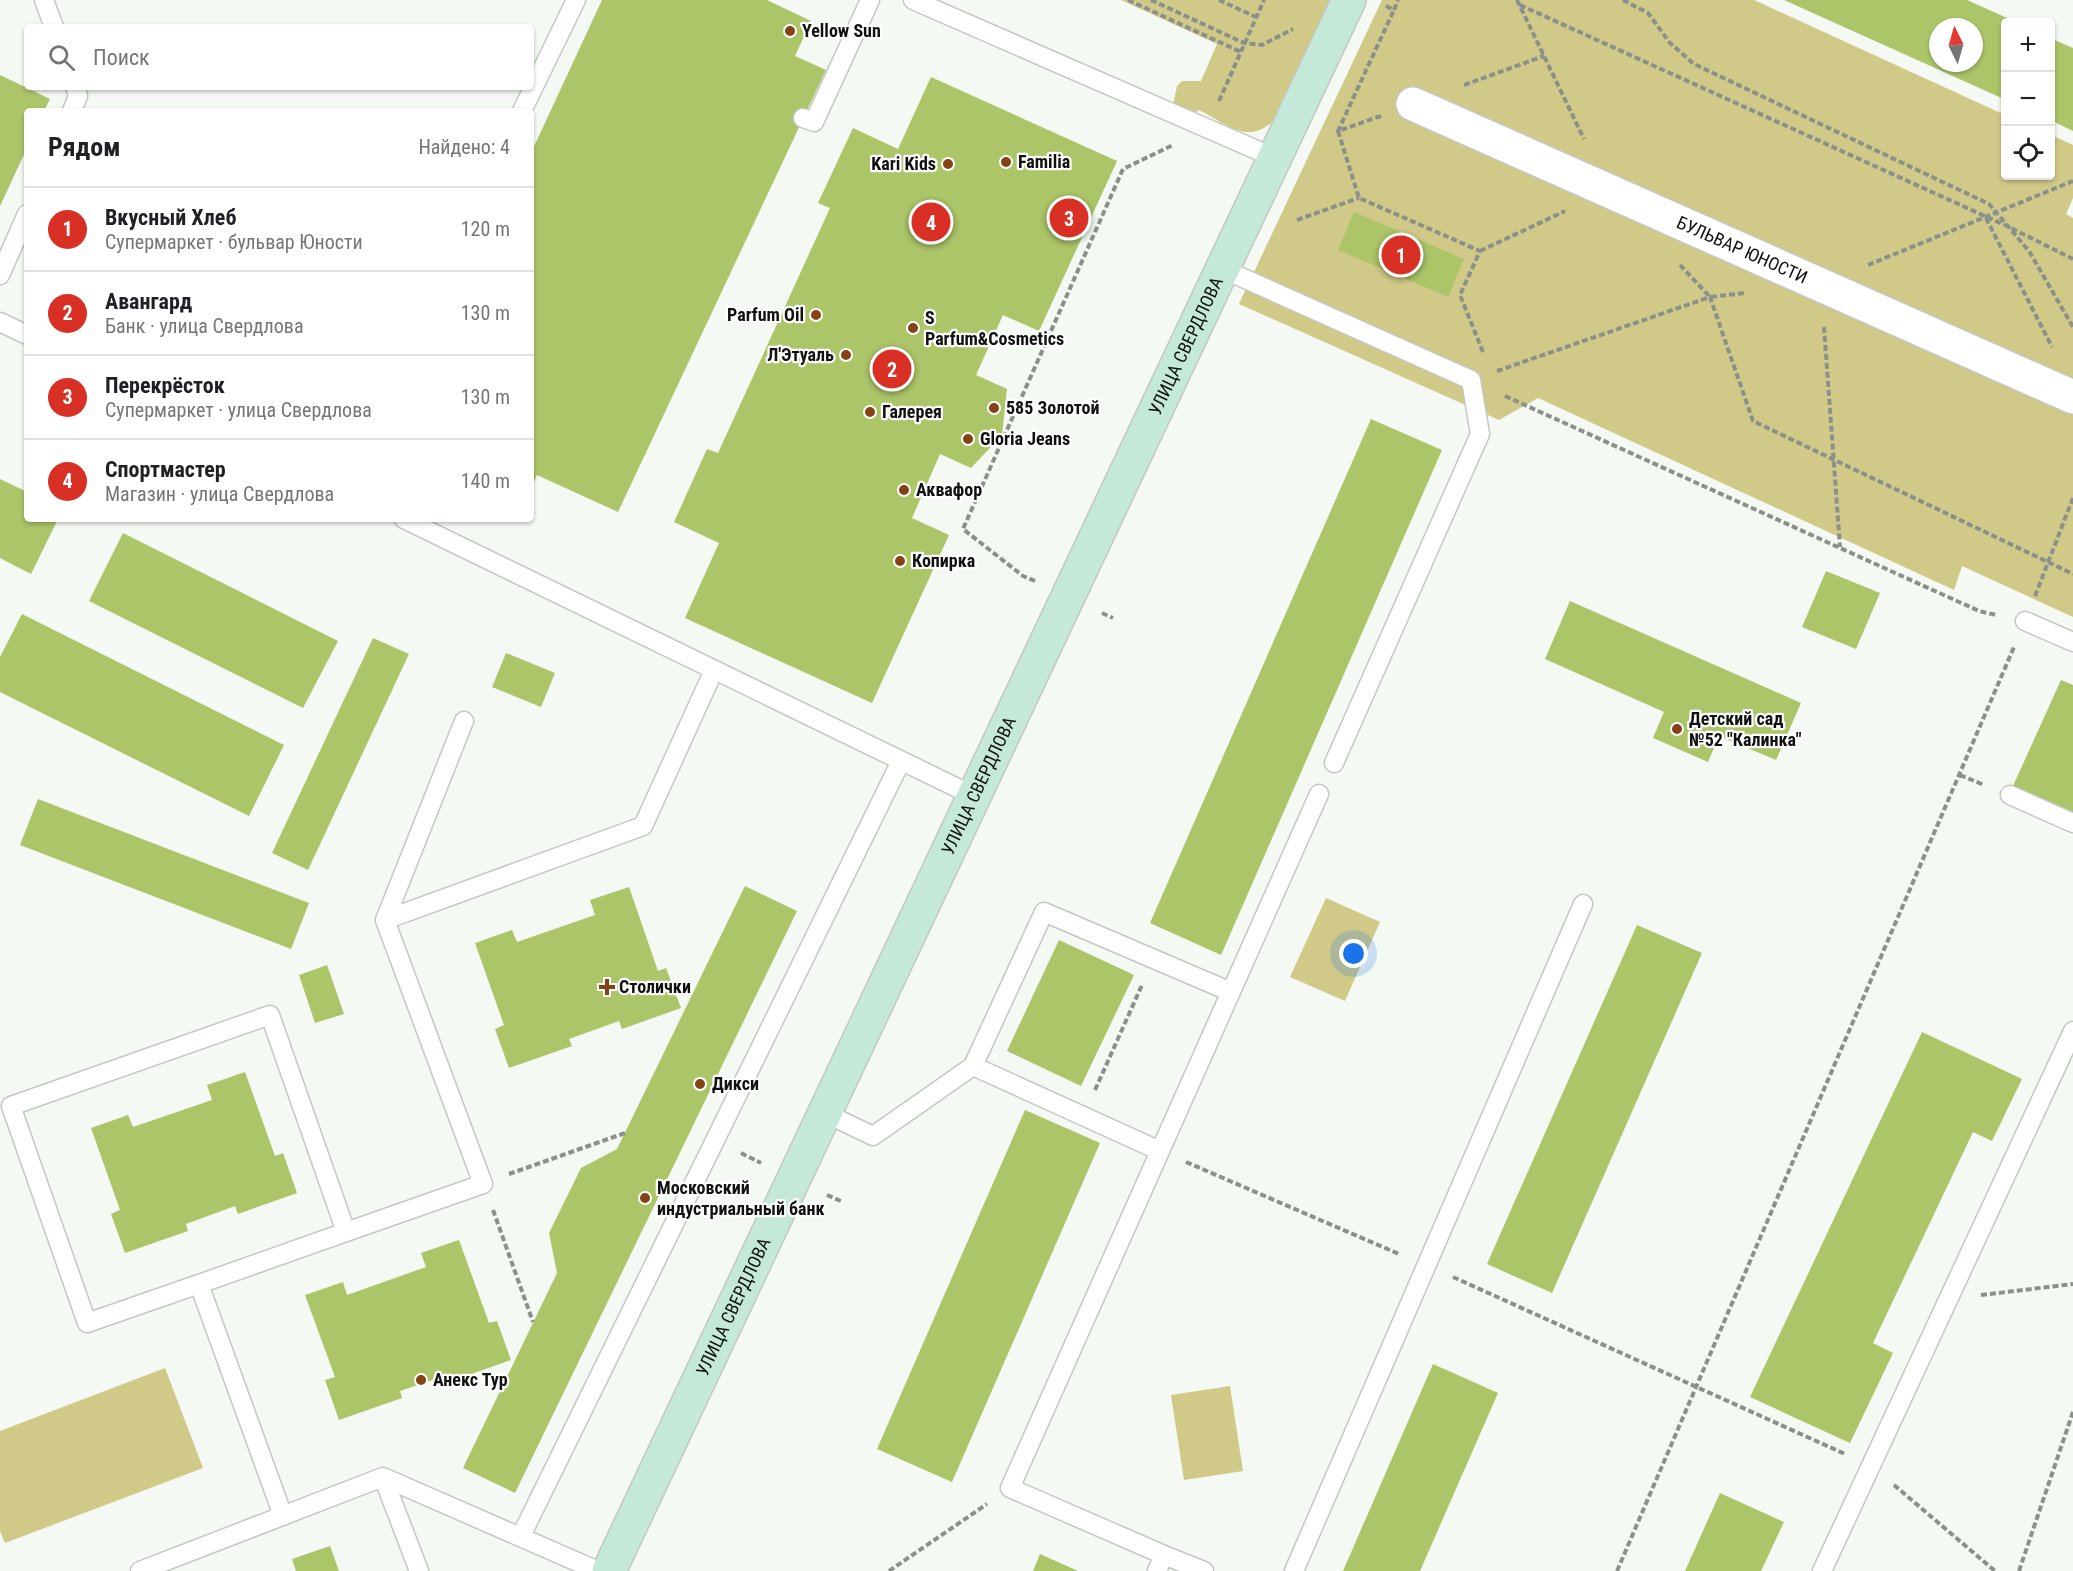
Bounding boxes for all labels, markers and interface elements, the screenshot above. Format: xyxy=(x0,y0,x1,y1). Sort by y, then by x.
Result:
north arrow xyxy=(1929,18,1983,72)
map controls xyxy=(2001,18,2055,180)
button: + xyxy=(2001,18,2055,72)
place label: Yellow Sun xyxy=(802,20,881,41)
search box xyxy=(24,24,534,90)
marker: Yellow Sun xyxy=(783,24,797,38)
icon: search xyxy=(45,41,78,74)
text: Поиск xyxy=(93,45,150,70)
button: − xyxy=(2001,72,2055,126)
button: locate xyxy=(2001,126,2055,180)
text: Рядом xyxy=(48,132,120,162)
text: Найдено: 4 xyxy=(418,135,510,159)
place label: Familia xyxy=(1018,151,1070,172)
place label: Kari Kids xyxy=(871,153,936,174)
marker: Familia xyxy=(999,155,1013,169)
marker: Kari Kids xyxy=(941,157,955,171)
pin: 3 xyxy=(1050,196,1088,240)
pin: 4 xyxy=(912,200,950,244)
text: Вкусный Хлеб xyxy=(105,205,236,230)
street label: БУЛЬВАР ЮНОСТИ xyxy=(1674,211,1811,288)
text: 1 xyxy=(62,217,73,241)
text: 120 m xyxy=(461,217,510,241)
text: Супермаркет · бульвар Юности xyxy=(105,230,363,254)
pin: 1 xyxy=(1382,232,1420,278)
street label: УЛИЦА СВЕРДЛОВА xyxy=(1144,273,1227,418)
text: Авангард xyxy=(105,289,192,314)
text: 2 xyxy=(62,301,73,325)
text: 130 m xyxy=(461,301,510,325)
place label: Parfum Oil xyxy=(727,304,804,325)
place label: S Parfum&Cosmetics xyxy=(925,307,1064,349)
marker: Parfum Oil xyxy=(809,308,823,322)
text: Банк · улица Свердлова xyxy=(105,314,303,338)
marker: S Parfum&Cosmetics xyxy=(906,321,920,335)
place label: Л'Этуаль xyxy=(767,344,834,365)
pin: 2 xyxy=(872,346,912,392)
marker: Л'Этуаль xyxy=(839,348,853,362)
text: Перекрёсток xyxy=(105,373,225,398)
text: 3 xyxy=(62,385,73,409)
text: 130 m xyxy=(461,385,510,409)
place label: 585 Золотой xyxy=(1006,397,1100,418)
text: Супермаркет · улица Свердлова xyxy=(105,398,372,422)
place label: Галерея xyxy=(882,401,942,422)
marker: 585 Золотой xyxy=(987,401,1001,415)
marker: Галерея xyxy=(863,405,877,419)
place label: Gloria Jeans xyxy=(980,428,1070,449)
marker: Gloria Jeans xyxy=(961,432,975,446)
text: Спортмастер xyxy=(105,457,226,482)
text: 4 xyxy=(62,469,73,493)
text: 140 m xyxy=(461,469,510,493)
place label: Аквафор xyxy=(916,479,982,500)
text: Магазин · улица Свердлова xyxy=(105,482,334,506)
marker: Аквафор xyxy=(897,483,911,497)
place label: Копирка xyxy=(912,550,975,571)
marker: Копирка xyxy=(893,554,907,568)
place label: Детский сад №52 "Калинка" xyxy=(1689,708,1802,750)
street label: УЛИЦА СВЕРДЛОВА xyxy=(937,713,1020,858)
marker: Детский сад №52 "Калинка" xyxy=(1670,722,1684,736)
your location xyxy=(1339,939,1368,968)
place label: Столички xyxy=(619,976,691,997)
marker: Столички xyxy=(600,980,614,994)
place label: Дикси xyxy=(712,1073,759,1094)
marker: Дикси xyxy=(693,1077,707,1091)
place label: Московский индустриальный банк xyxy=(657,1177,825,1219)
marker: Московский индустриальный банк xyxy=(638,1191,652,1205)
street label: УЛИЦА СВЕРДЛОВА xyxy=(691,1234,775,1379)
place label: Анекс Тур xyxy=(433,1369,508,1390)
marker: Анекс Тур xyxy=(414,1373,428,1387)

